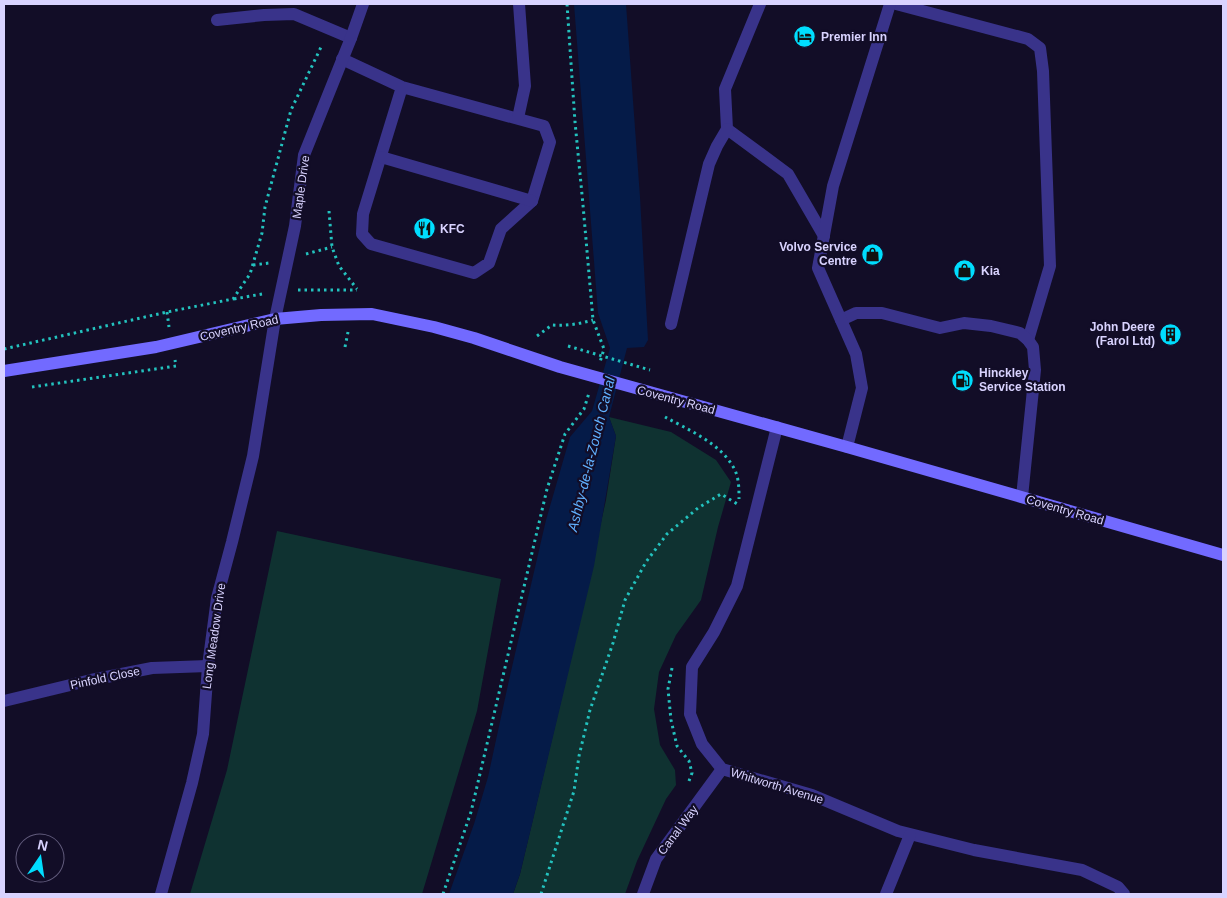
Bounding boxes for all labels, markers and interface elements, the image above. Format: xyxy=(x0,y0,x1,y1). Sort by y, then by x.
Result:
hotel icon: Premier Inn xyxy=(793,25,817,49)
place label: Premier Inn xyxy=(821,30,887,44)
street label: Maple Drive xyxy=(290,154,312,220)
restaurant icon: KFC xyxy=(412,217,436,241)
place label: KFC xyxy=(440,222,465,236)
place label: Volvo Service Centre xyxy=(779,240,857,268)
shop icon: Volvo Service Centre xyxy=(861,242,885,266)
shop icon: Kia xyxy=(953,259,977,283)
place label: Kia xyxy=(981,264,1000,278)
street label: Coventry Road xyxy=(198,312,280,344)
place label: John Deere (Farol Ltd) xyxy=(1090,320,1155,348)
building icon: John Deere (Farol Ltd) xyxy=(1159,322,1183,346)
place label: Hinckley Service Station xyxy=(979,366,1066,394)
fuel station icon: Hinckley Service Station xyxy=(951,368,975,392)
water label: Ashby-de-la-Zouch Canal xyxy=(564,374,618,534)
street label: Coventry Road xyxy=(636,383,716,417)
street label: Coventry Road xyxy=(1025,492,1105,528)
street label: Long Meadow Drive xyxy=(200,582,228,690)
street label: Pinfold Close xyxy=(69,664,141,692)
street label: Whitworth Avenue xyxy=(729,765,825,807)
street label: Canal Way xyxy=(655,803,701,857)
north arrow xyxy=(15,833,65,883)
text: N xyxy=(36,836,50,854)

